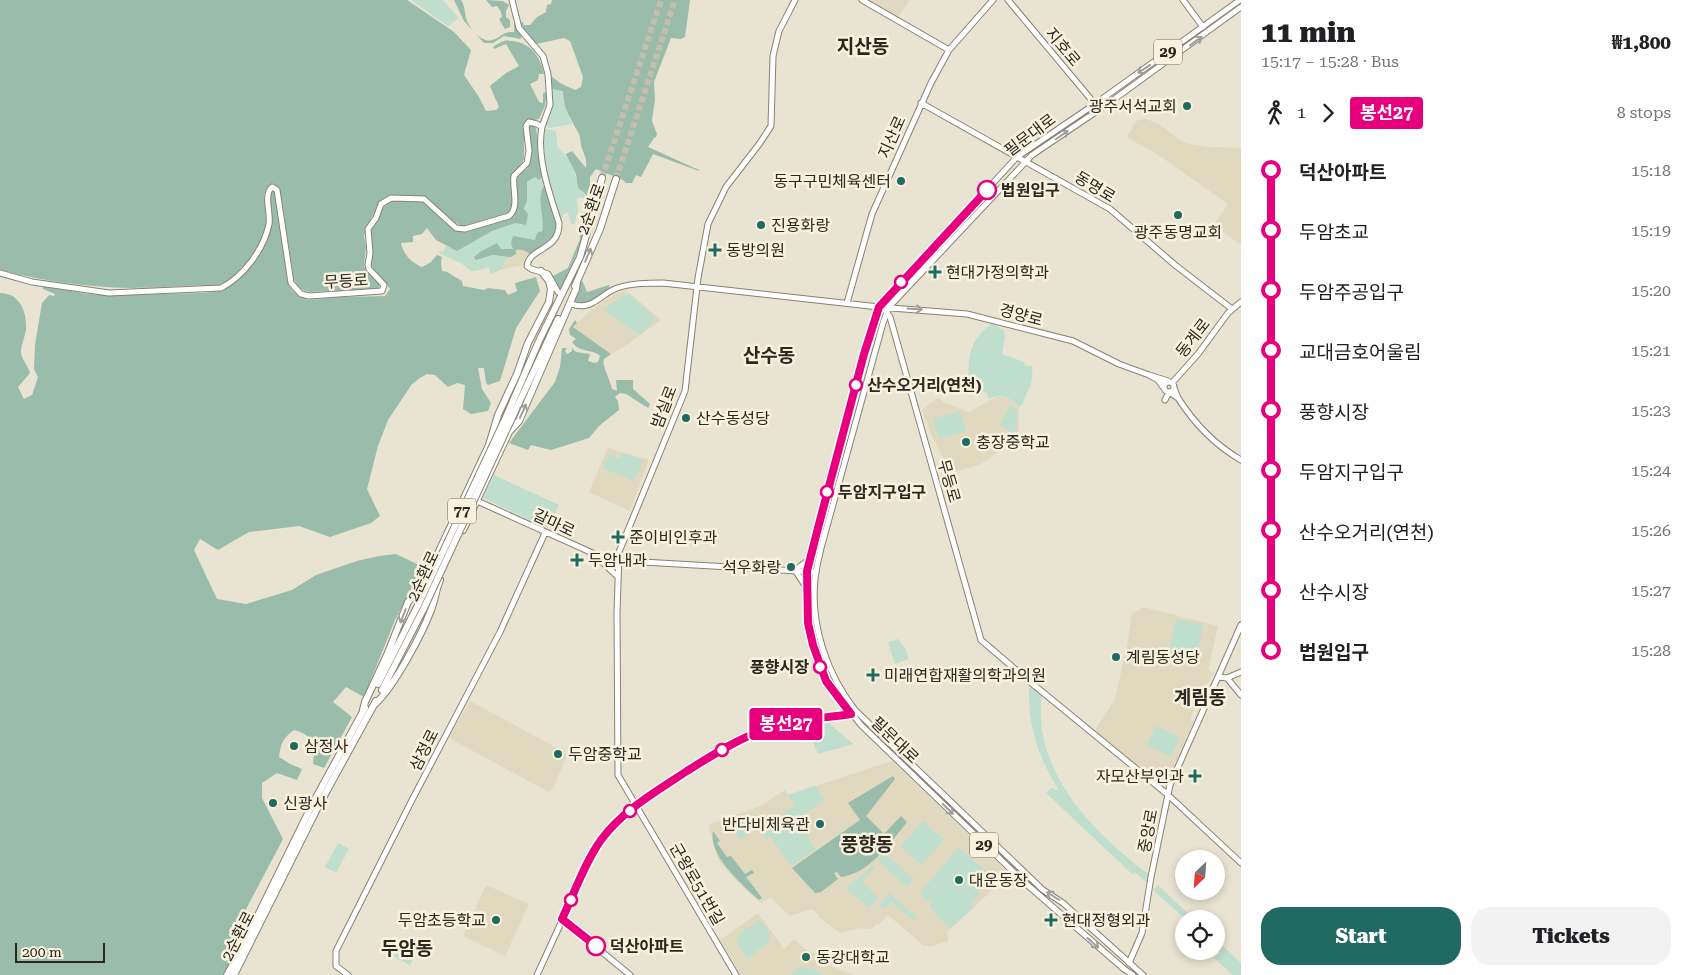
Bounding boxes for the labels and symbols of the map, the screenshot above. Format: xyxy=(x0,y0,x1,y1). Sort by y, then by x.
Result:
street label: 지호로 xyxy=(1042,24,1085,70)
district label: 지산동 xyxy=(837,35,889,58)
one-way arrow xyxy=(1189,35,1202,46)
road number: 29 xyxy=(1154,40,1182,64)
one-way arrow xyxy=(1137,64,1151,74)
place label: 광주서석교회 xyxy=(1089,97,1177,116)
marker: 광주서석교회 xyxy=(1181,100,1193,112)
street label: 필문대로 xyxy=(1001,110,1059,160)
street label: 지산로 xyxy=(874,113,910,161)
one-way arrow xyxy=(1055,129,1069,140)
street label: 동명로 xyxy=(1071,167,1119,207)
place label: 동구구민체육센터 xyxy=(773,172,891,191)
marker: 동구구민체육센터 xyxy=(895,175,907,187)
marker: 법원입구 xyxy=(977,180,997,200)
street label: 2순환로 xyxy=(573,181,609,237)
place label: 법원입구 xyxy=(1001,181,1060,200)
marker: 광주동명교회 xyxy=(1172,209,1184,221)
place label: 진용화랑 xyxy=(771,216,830,235)
marker: 진용화랑 xyxy=(755,219,767,231)
place label: 광주동명교회 xyxy=(1134,223,1222,242)
place label: 동방의원 xyxy=(726,241,785,260)
marker: 동방의원 xyxy=(708,243,722,257)
one-way arrow xyxy=(584,248,594,263)
place label: 현대가정의학과 xyxy=(946,263,1049,282)
marker: 현대가정의학과 xyxy=(928,265,942,279)
street label: 무등로 xyxy=(323,270,369,292)
unlabelled marker xyxy=(894,275,908,289)
street label: 경양로 xyxy=(997,300,1045,330)
one-way arrow xyxy=(907,305,923,314)
street label: 동계로 xyxy=(1172,315,1214,361)
district label: 산수동 xyxy=(743,344,795,367)
place label: 산수오거리(연천) xyxy=(867,376,982,395)
marker: 산수오거리(연천) xyxy=(849,378,863,392)
street label: 밤실로 xyxy=(647,383,681,431)
one-way arrow xyxy=(519,404,528,419)
place label: 산수동성당 xyxy=(696,409,770,428)
marker: 산수동성당 xyxy=(680,412,692,424)
place label: 충장중학교 xyxy=(976,433,1050,452)
marker: 충장중학교 xyxy=(960,436,972,448)
street label: 무등로 xyxy=(934,457,964,505)
place label: 두암지구입구 xyxy=(838,483,926,502)
marker: 두암지구입구 xyxy=(820,485,834,499)
road number: 77 xyxy=(448,498,476,524)
street label: 갈마로 xyxy=(530,505,578,541)
place label: 준이비인후과 xyxy=(629,528,718,547)
marker: 준이비인후과 xyxy=(611,530,625,544)
street label: 2순환로 xyxy=(403,548,443,604)
place label: 두암내과 xyxy=(588,551,647,570)
marker: 두암내과 xyxy=(570,553,584,567)
place label: 석우화랑 xyxy=(722,558,781,577)
marker: 석우화랑 xyxy=(785,561,797,573)
one-way arrow xyxy=(398,608,407,623)
place label: 계림동성당 xyxy=(1126,648,1200,667)
marker: 계림동성당 xyxy=(1110,651,1122,663)
place label: 풍향시장 xyxy=(750,658,809,677)
marker: 풍향시장 xyxy=(813,660,827,674)
place label: 미래연합재활의학과의원 xyxy=(884,666,1046,685)
marker: 미래연합재활의학과의원 xyxy=(866,668,880,682)
district label: 계림동 xyxy=(1174,686,1226,709)
line badge: 봉선27 xyxy=(751,708,821,740)
street label: 필문대로 xyxy=(867,713,923,767)
street label: 삼정로 xyxy=(406,726,443,774)
place label: 삼정사 xyxy=(304,737,348,756)
marker: 삼정사 xyxy=(288,740,300,752)
unlabelled marker xyxy=(715,743,729,757)
place label: 두암중학교 xyxy=(568,745,642,764)
marker: 두암중학교 xyxy=(552,748,564,760)
place label: 자모산부인과 xyxy=(1096,767,1184,786)
marker: 자모산부인과 xyxy=(1188,769,1202,783)
place label: 신광사 xyxy=(283,794,327,813)
marker: 신광사 xyxy=(267,797,279,809)
one-way arrow xyxy=(942,803,954,815)
unlabelled marker xyxy=(623,804,637,818)
street label: 중앙로 xyxy=(1134,807,1162,854)
place label: 반다비체육관 xyxy=(722,815,810,834)
marker: 반다비체육관 xyxy=(814,818,826,830)
road number: 29 xyxy=(970,832,998,858)
district label: 풍향동 xyxy=(841,833,893,856)
street label: 군왕로51번길 xyxy=(666,840,728,928)
north arrow xyxy=(1175,850,1225,900)
place label: 대운동장 xyxy=(969,871,1028,890)
marker: 대운동장 xyxy=(953,874,965,886)
one-way arrow xyxy=(1047,891,1061,901)
unlabelled marker xyxy=(564,893,578,907)
street label: 2순환로 xyxy=(217,908,259,964)
place label: 두암초등학교 xyxy=(398,911,486,930)
place label: 현대정형외과 xyxy=(1062,911,1151,930)
marker: 현대정형외과 xyxy=(1044,913,1058,927)
marker: 두암초등학교 xyxy=(490,914,502,926)
marker: 덕산아파트 xyxy=(586,936,606,956)
district label: 두암동 xyxy=(381,937,433,960)
place label: 덕산아파트 xyxy=(610,937,684,956)
one-way arrow xyxy=(1087,937,1100,949)
scale bar xyxy=(15,940,105,963)
place label: 동강대학교 xyxy=(816,948,890,967)
marker: 동강대학교 xyxy=(800,951,812,963)

